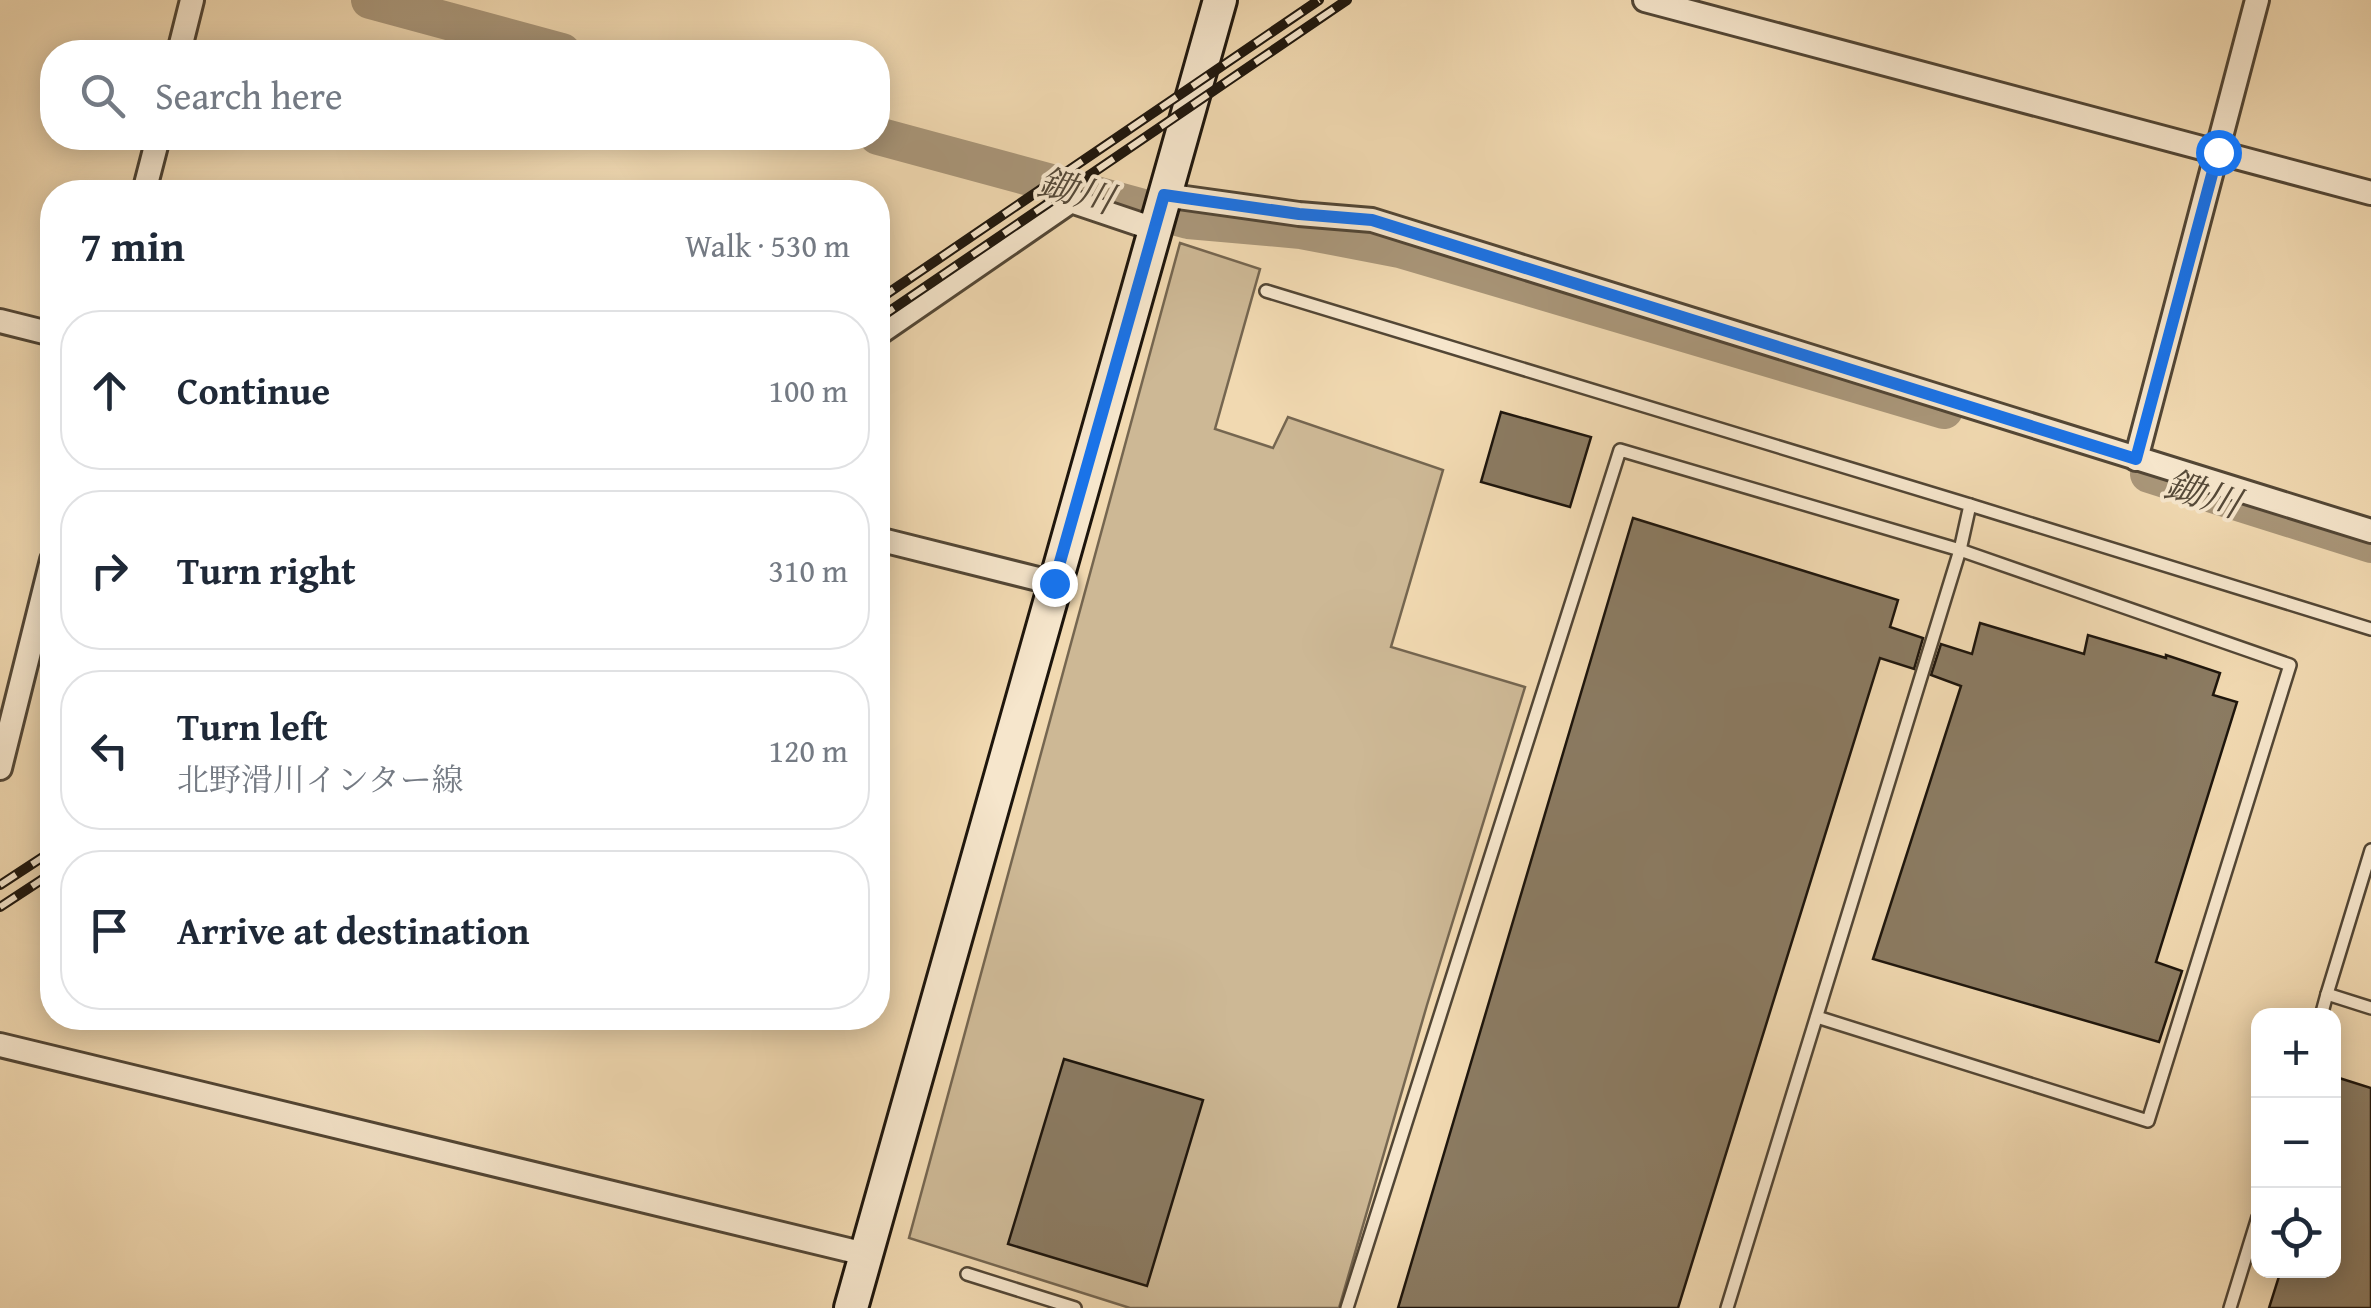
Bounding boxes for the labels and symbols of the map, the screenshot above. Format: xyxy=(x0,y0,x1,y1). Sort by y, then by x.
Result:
route start xyxy=(2196,130,2242,176)
water label: 鋤川 xyxy=(1032,153,1124,228)
water label: 鋤川 xyxy=(2158,455,2251,532)
route end xyxy=(1032,561,1078,607)

